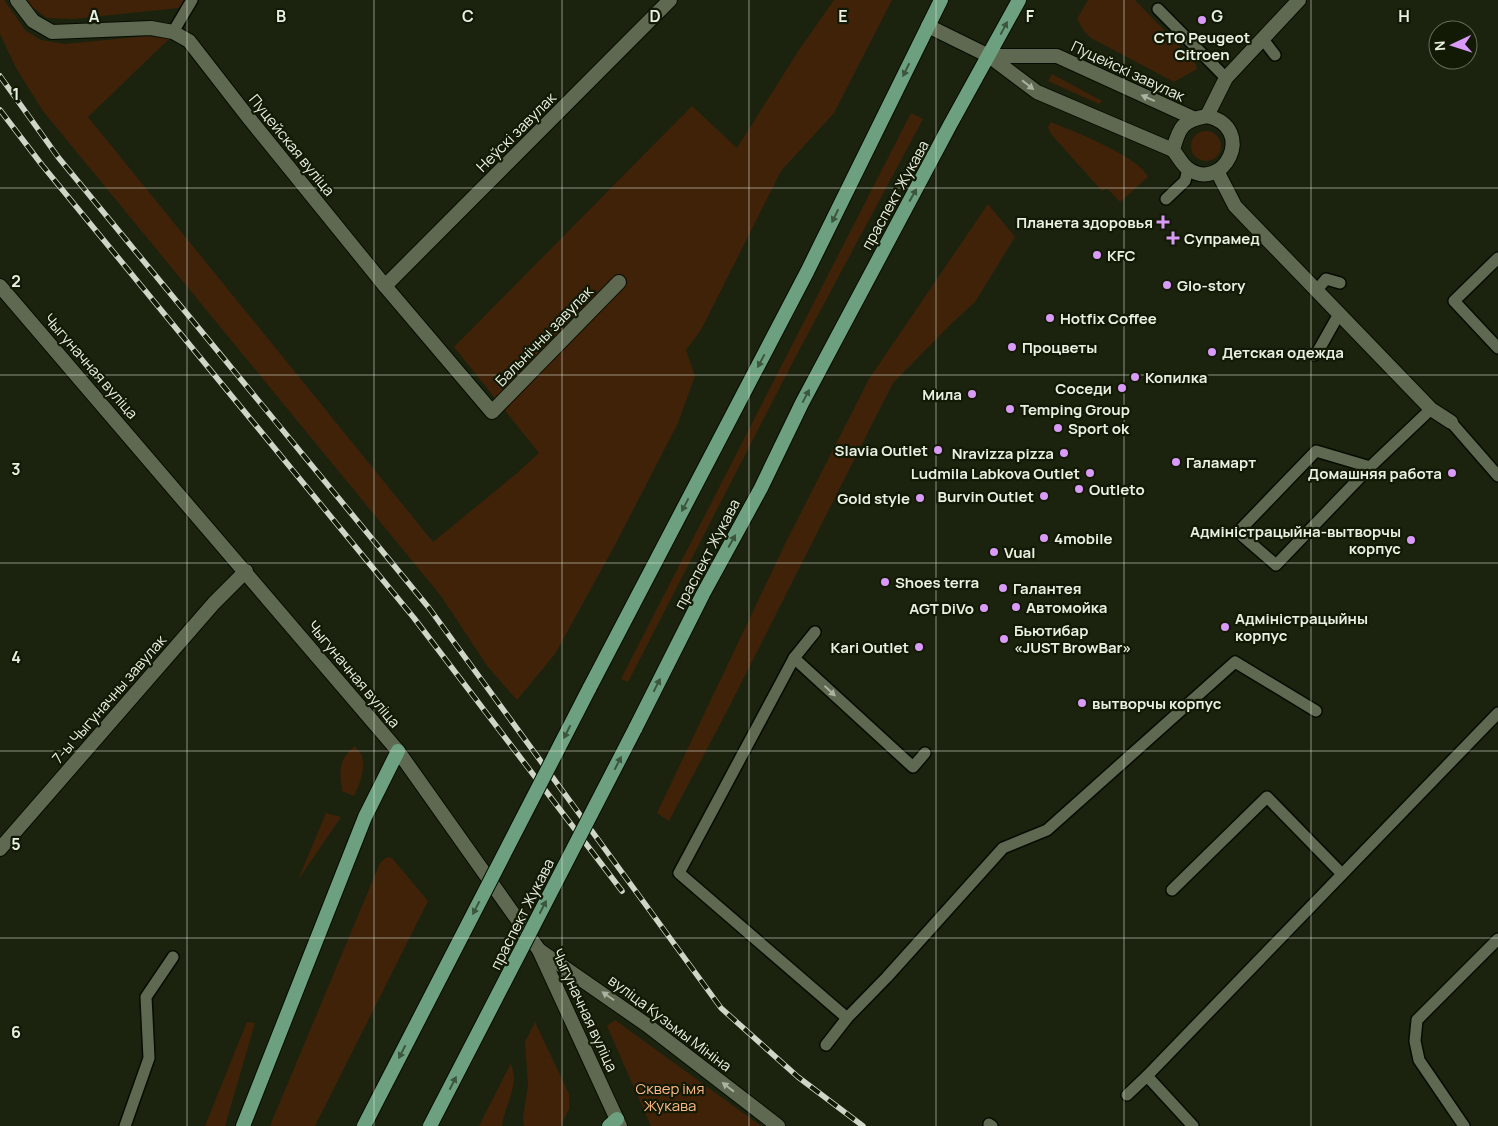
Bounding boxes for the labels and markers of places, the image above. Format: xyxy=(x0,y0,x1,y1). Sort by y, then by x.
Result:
marker: СТО Peugeot Citroen xyxy=(1196,14,1208,26)
place label: СТО Peugeot Citroen xyxy=(1154,27,1250,65)
place label: Планета здоровья xyxy=(1016,212,1153,233)
marker: Планета здоровья xyxy=(1157,216,1169,228)
place label: Супрамед xyxy=(1184,228,1260,249)
marker: Супрамед xyxy=(1166,231,1180,245)
place label: KFC xyxy=(1107,245,1136,266)
marker: KFC xyxy=(1091,249,1103,261)
place label: Glo-story xyxy=(1177,275,1246,296)
marker: Glo-story xyxy=(1161,279,1173,291)
place label: Hotfix Coffee xyxy=(1060,308,1157,329)
marker: Hotfix Coffee xyxy=(1044,312,1056,324)
place label: Процветы xyxy=(1022,337,1097,358)
marker: Процветы xyxy=(1006,341,1018,353)
place label: Детская одежда xyxy=(1222,342,1344,363)
marker: Детская одежда xyxy=(1206,346,1218,358)
place label: Копилка xyxy=(1145,367,1207,388)
marker: Копилка xyxy=(1129,371,1141,383)
place label: Соседи xyxy=(1055,378,1112,399)
marker: Соседи xyxy=(1116,382,1128,394)
place label: Мила xyxy=(922,384,962,405)
marker: Мила xyxy=(966,388,978,400)
place label: Temping Group xyxy=(1020,399,1130,420)
marker: Temping Group xyxy=(1004,403,1016,415)
place label: Sport ok xyxy=(1068,418,1130,439)
marker: Sport ok xyxy=(1052,422,1064,434)
place label: Slavia Outlet xyxy=(835,440,928,461)
place label: Nravizza pizza xyxy=(952,443,1054,464)
marker: Slavia Outlet xyxy=(932,444,944,456)
marker: Nravizza pizza xyxy=(1058,447,1070,459)
place label: Галамарт xyxy=(1186,452,1256,473)
marker: Галамарт xyxy=(1170,456,1182,468)
place label: Ludmila Labkova Outlet xyxy=(911,463,1080,484)
place label: Домашняя работа xyxy=(1308,463,1442,484)
marker: Ludmila Labkova Outlet xyxy=(1084,467,1096,479)
marker: Домашняя работа xyxy=(1446,467,1458,479)
place label: Outleto xyxy=(1089,479,1145,500)
marker: Outleto xyxy=(1073,483,1085,495)
place label: Burvin Outlet xyxy=(937,486,1034,507)
place label: Gold style xyxy=(837,488,910,509)
marker: Burvin Outlet xyxy=(1038,490,1050,502)
marker: Gold style xyxy=(914,492,926,504)
place label: Адміністрацыйна-вытворчы корпус xyxy=(1190,521,1401,559)
place label: 4mobile xyxy=(1054,528,1112,549)
marker: 4mobile xyxy=(1038,532,1050,544)
marker: Адміністрацыйна-вытворчы корпус xyxy=(1405,534,1417,546)
place label: Vual xyxy=(1004,542,1035,563)
marker: Vual xyxy=(988,546,1000,558)
place label: Shoes terra xyxy=(895,572,979,593)
marker: Shoes terra xyxy=(879,576,891,588)
place label: Галантея xyxy=(1013,578,1081,599)
marker: Галантея xyxy=(997,582,1009,594)
place label: Автомойка xyxy=(1026,597,1108,618)
place label: AGT DiVo xyxy=(909,598,974,619)
marker: Автомойка xyxy=(1010,601,1022,613)
marker: AGT DiVo xyxy=(978,602,990,614)
place label: Адміністрацыйны корпус xyxy=(1235,608,1368,646)
place label: Бьютибар «JUST BrowBar» xyxy=(1014,620,1131,658)
marker: Адміністрацыйны корпус xyxy=(1219,621,1231,633)
marker: Бьютибар «JUST BrowBar» xyxy=(998,633,1010,645)
place label: Kari Outlet xyxy=(831,637,909,658)
marker: Kari Outlet xyxy=(913,641,925,653)
place label: вытворчы корпус xyxy=(1092,693,1222,714)
marker: вытворчы корпус xyxy=(1076,697,1088,709)

